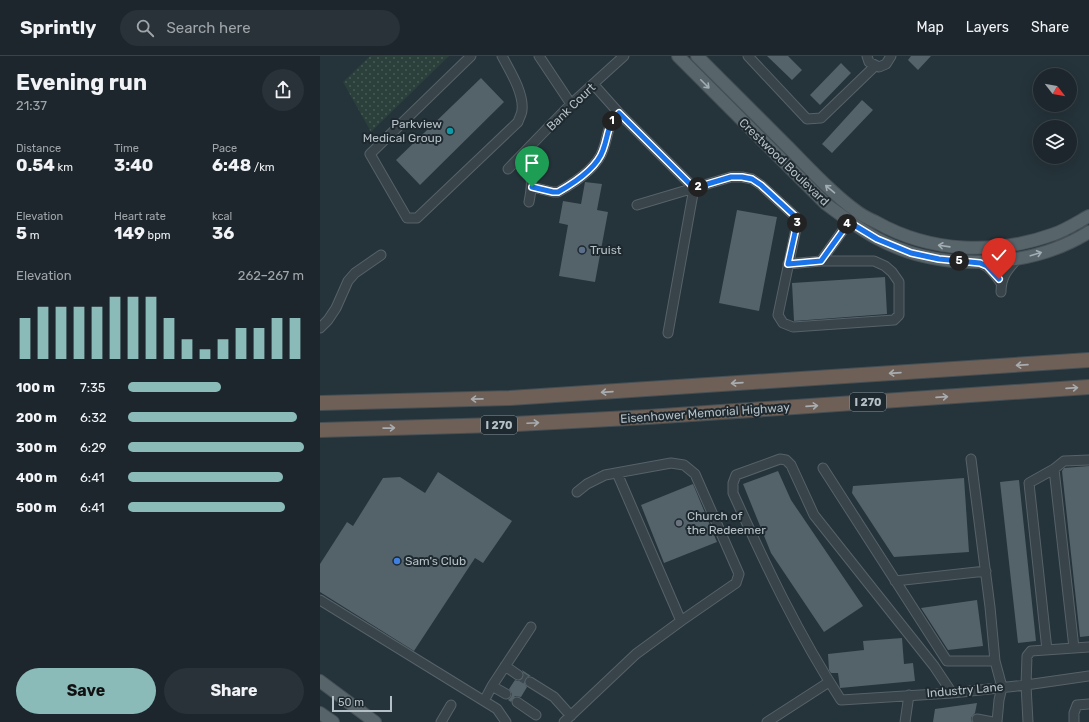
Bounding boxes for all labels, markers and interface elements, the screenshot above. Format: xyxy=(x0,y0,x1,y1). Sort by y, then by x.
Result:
search box xyxy=(120,10,400,46)
text: Sprintly xyxy=(20,16,96,39)
icon: search xyxy=(134,17,156,39)
text: Search here xyxy=(166,19,251,37)
text: Map xyxy=(917,19,944,36)
text: Layers xyxy=(966,19,1009,36)
text: Share xyxy=(1031,19,1069,36)
north arrow xyxy=(1033,68,1077,112)
map controls xyxy=(1033,68,1077,164)
text: Evening run xyxy=(16,69,147,96)
button: share xyxy=(262,69,304,111)
one-way arrow xyxy=(700,79,710,89)
street label: Bank Court xyxy=(544,80,598,134)
text: 21:37 xyxy=(16,98,47,113)
pin: 1 xyxy=(602,111,622,131)
text: 1 xyxy=(609,114,615,127)
street label: Crestwood Boulevard xyxy=(736,115,832,209)
place label: Parkview Medical Group xyxy=(363,117,442,145)
button: layers xyxy=(1033,120,1077,164)
marker: Parkview Medical Group xyxy=(445,126,455,136)
text: Distance xyxy=(16,142,61,155)
text: Time xyxy=(114,142,139,155)
text: Pace xyxy=(212,142,237,155)
pin xyxy=(515,146,549,187)
icon: arrive xyxy=(521,152,543,174)
text: 0.54 xyxy=(16,155,55,175)
text: 3:40 xyxy=(114,155,153,175)
text: 6:48 xyxy=(212,155,251,175)
text: km xyxy=(55,161,73,174)
text: /km xyxy=(251,161,275,174)
pin: 2 xyxy=(688,177,708,197)
text: 2 xyxy=(694,180,702,193)
one-way arrow xyxy=(825,185,835,194)
text: Elevation xyxy=(16,210,63,223)
text: Heart rate xyxy=(114,210,166,223)
text: kcal xyxy=(212,210,232,223)
pin: 3 xyxy=(787,213,807,233)
pin: 4 xyxy=(837,214,857,234)
text: 3 xyxy=(793,216,801,229)
text: 4 xyxy=(843,217,851,230)
text: 5 xyxy=(16,223,27,243)
text: 149 xyxy=(114,223,145,243)
text: 36 xyxy=(212,223,234,243)
text: m xyxy=(27,229,39,242)
text: bpm xyxy=(145,229,170,242)
pin xyxy=(982,238,1016,279)
one-way arrow xyxy=(938,242,951,250)
place label: Truist xyxy=(590,243,622,257)
icon: check xyxy=(988,244,1010,266)
marker: Truist xyxy=(577,245,587,255)
one-way arrow xyxy=(1029,250,1042,257)
pin: 5 xyxy=(949,251,969,271)
text: 5 xyxy=(955,254,963,267)
text: Elevation xyxy=(16,268,72,283)
text: 262–267 m xyxy=(238,268,304,283)
one-way arrow xyxy=(1016,362,1029,369)
one-way arrow xyxy=(889,370,902,377)
text: 100 m xyxy=(16,380,55,395)
text: 7:35 xyxy=(80,380,106,395)
one-way arrow xyxy=(731,380,744,387)
one-way arrow xyxy=(1065,384,1078,391)
one-way arrow xyxy=(601,388,614,395)
road number: I 270 xyxy=(850,393,886,411)
one-way arrow xyxy=(935,393,948,400)
one-way arrow xyxy=(471,395,484,403)
street label: Eisenhower Memorial Highway xyxy=(620,400,791,426)
one-way arrow xyxy=(806,402,819,409)
text: 200 m xyxy=(16,410,57,425)
text: 6:32 xyxy=(80,410,107,425)
road number: I 270 xyxy=(481,416,517,434)
one-way arrow xyxy=(526,420,539,427)
one-way arrow xyxy=(382,424,395,432)
text: 300 m xyxy=(16,440,57,455)
text: 6:29 xyxy=(80,440,107,455)
text: 400 m xyxy=(16,470,57,485)
text: 6:41 xyxy=(80,470,105,485)
text: 500 m xyxy=(16,500,57,515)
text: 6:41 xyxy=(80,500,105,515)
place label: Church of the Redeemer xyxy=(687,509,766,537)
marker: Church of the Redeemer xyxy=(674,518,684,528)
place label: Sam's Club xyxy=(405,554,466,568)
marker: Sam's Club xyxy=(392,556,402,566)
button: Save xyxy=(16,668,156,714)
button: Share xyxy=(164,668,304,714)
street label: Industry Lane xyxy=(926,680,1004,700)
scale bar xyxy=(332,694,392,713)
text: 50 m xyxy=(338,696,364,709)

